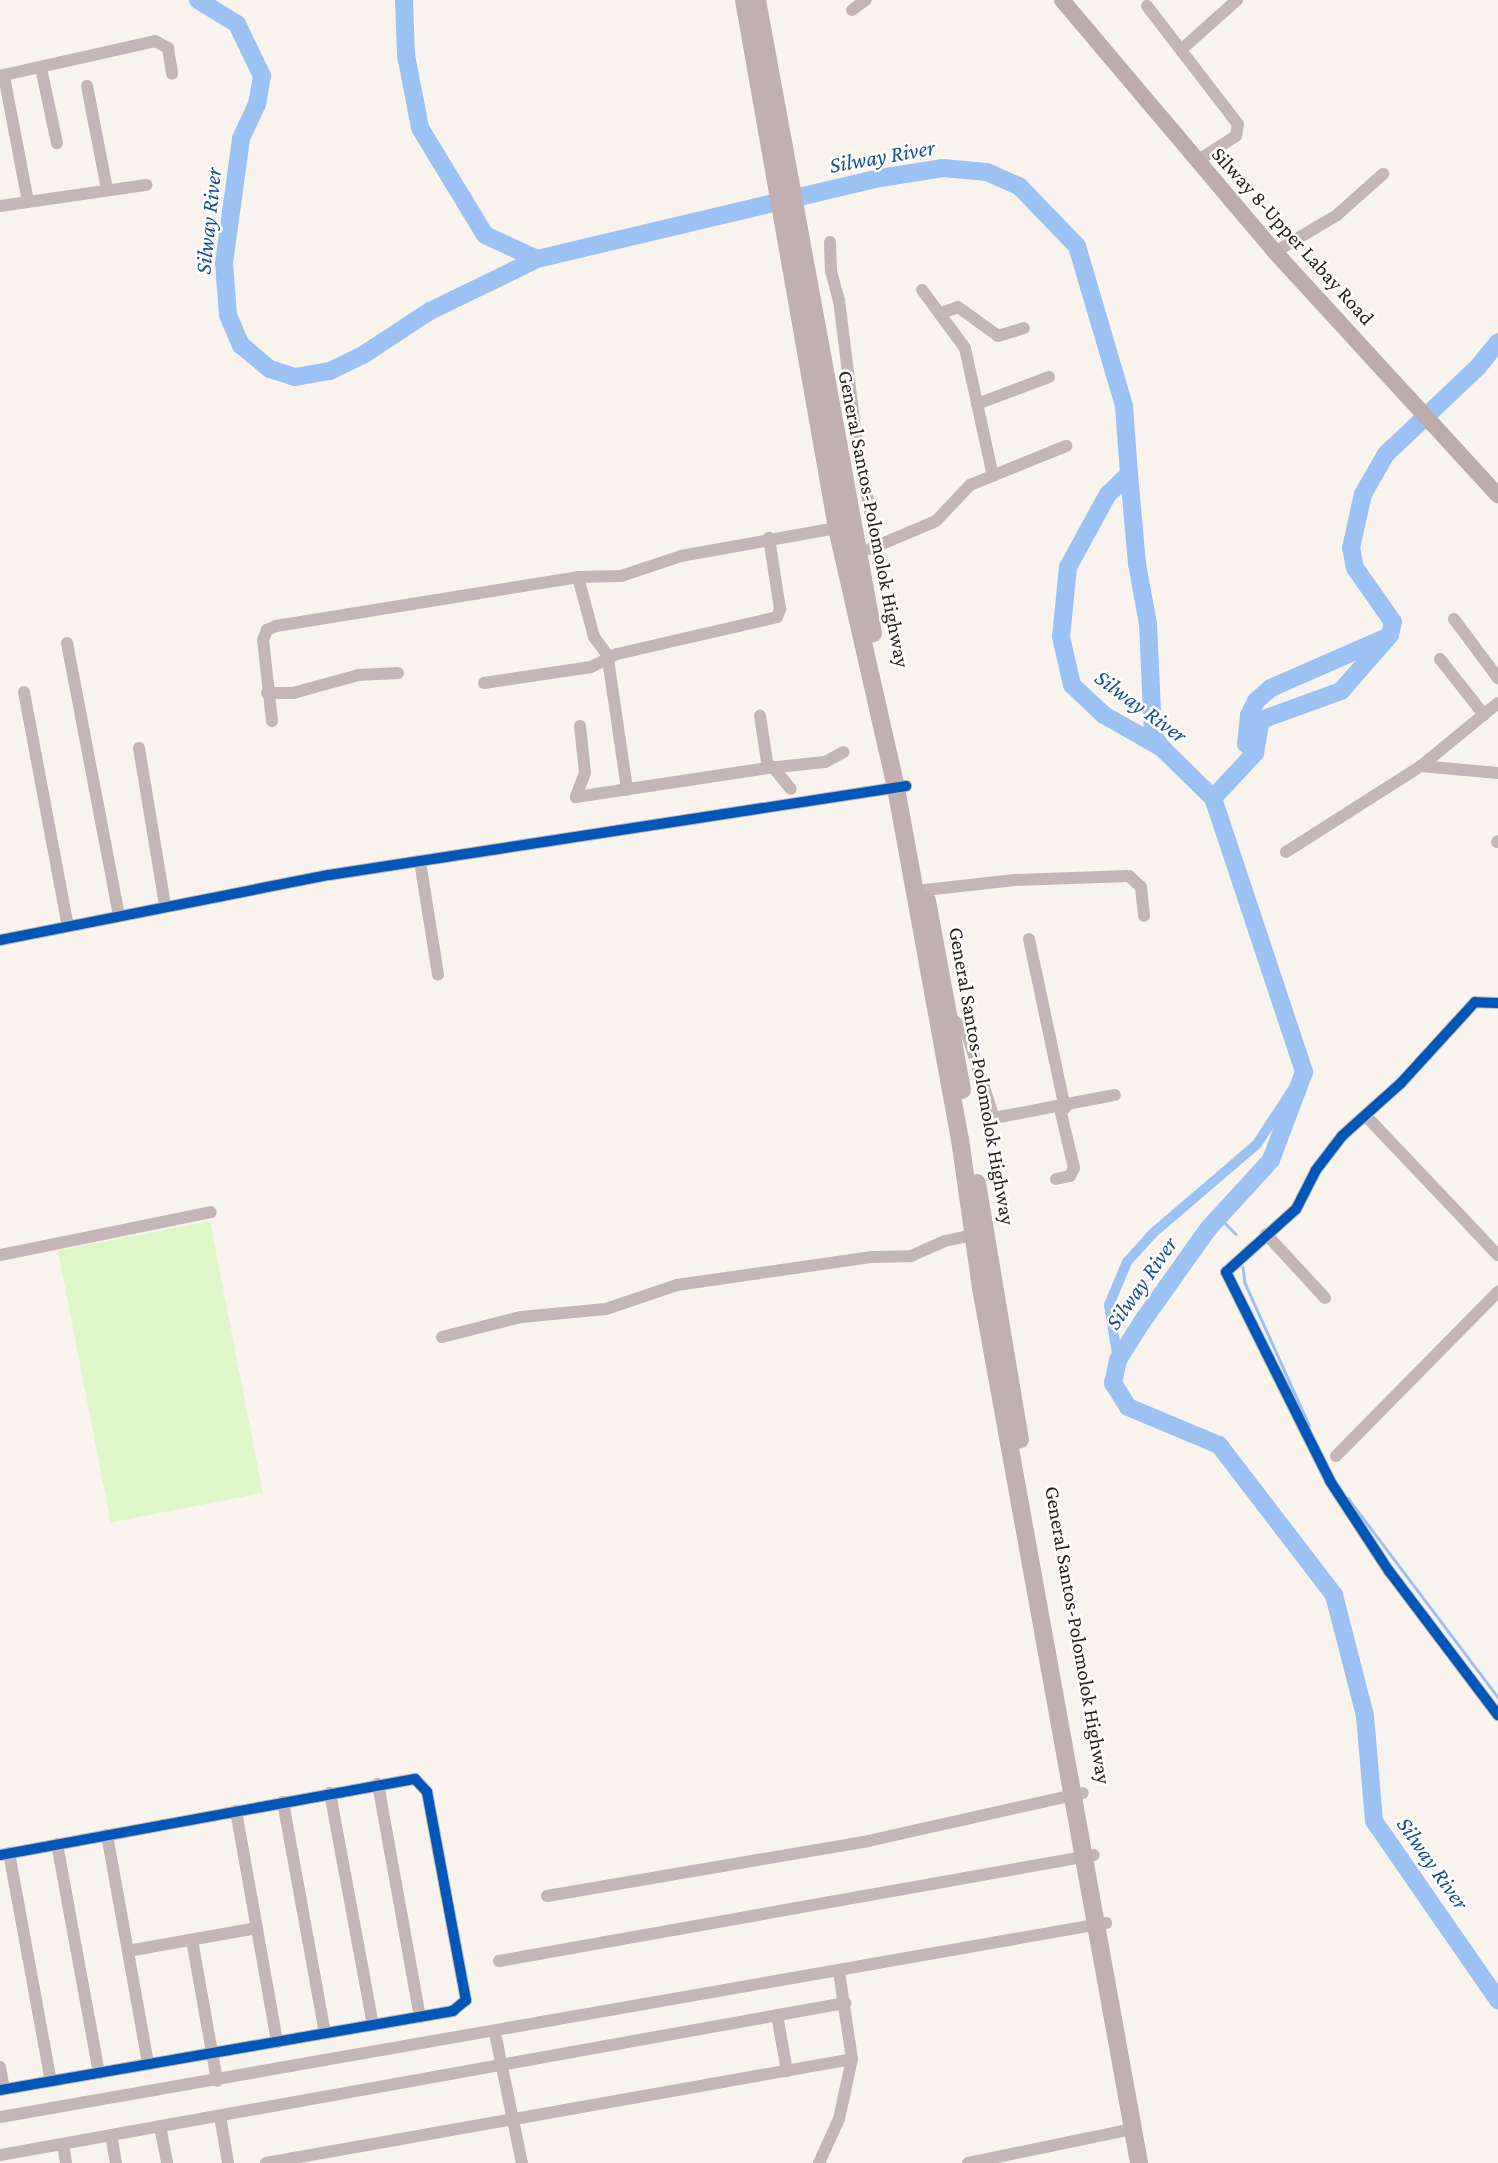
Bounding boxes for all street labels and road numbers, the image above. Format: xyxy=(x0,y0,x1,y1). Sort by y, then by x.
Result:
street label: Silway 8-Upper Labay Road xyxy=(1206,142,1380,330)
street label: General Santos-Polomolok Highway xyxy=(833,368,915,670)
street label: General Santos-Polomolok Highway xyxy=(943,925,1021,1227)
street label: General Santos-Polomolok Highway xyxy=(1039,1484,1117,1786)

